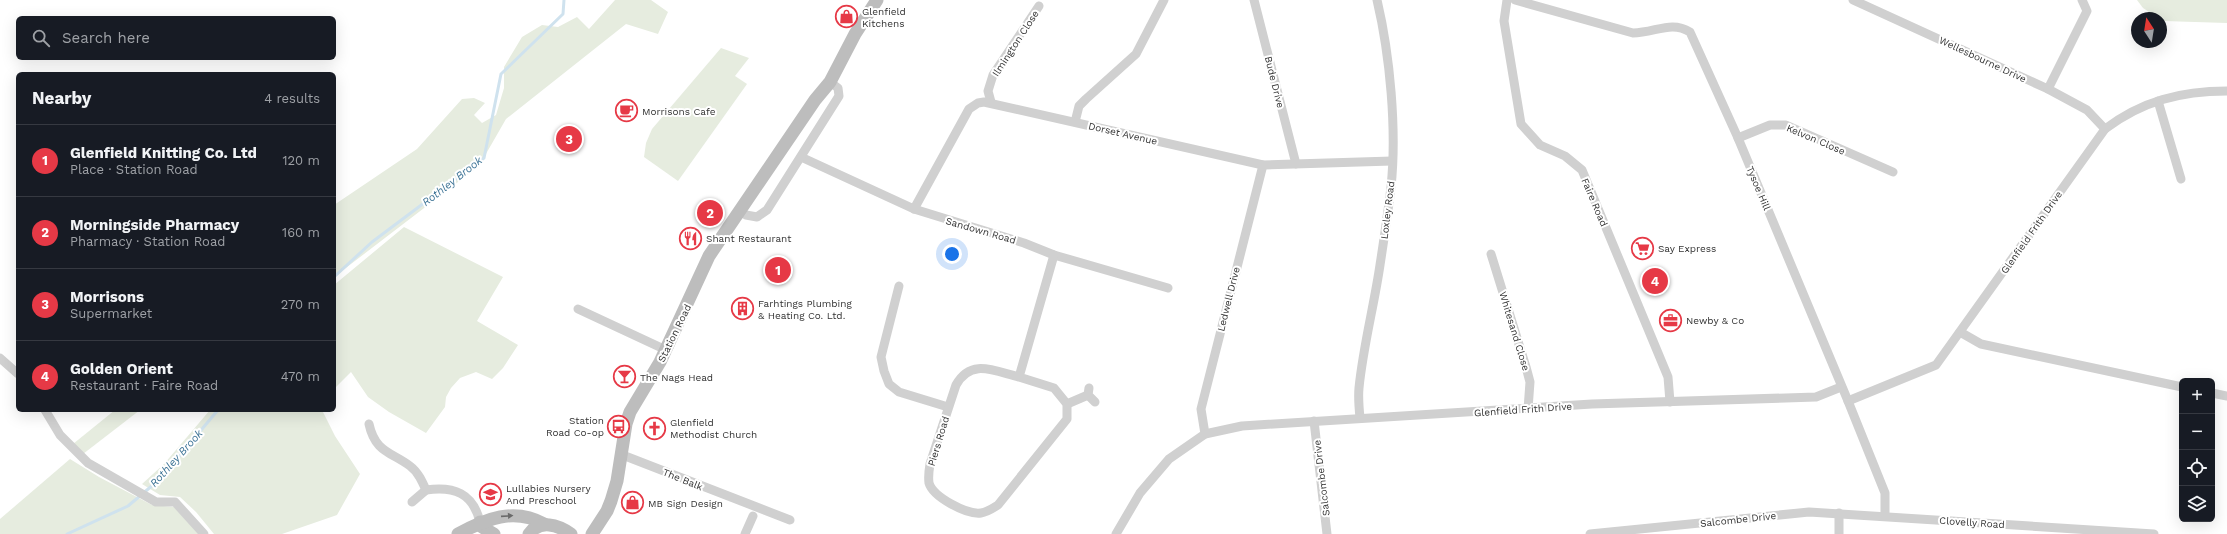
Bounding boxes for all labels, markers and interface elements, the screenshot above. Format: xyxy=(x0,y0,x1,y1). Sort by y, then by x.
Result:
shop icon: Glenfield Kitchens xyxy=(833,4,859,30)
place label: Glenfield Kitchens xyxy=(862,6,906,29)
street label: Ilmington Close xyxy=(990,8,1041,78)
north arrow xyxy=(2131,12,2167,48)
search box xyxy=(16,16,336,60)
icon: search xyxy=(30,27,52,49)
text: Search here xyxy=(62,29,150,47)
street label: Wellesbourne Drive xyxy=(1937,34,2028,85)
street label: Bude Drive xyxy=(1263,55,1286,109)
text: Nearby xyxy=(32,88,91,108)
text: 4 results xyxy=(264,91,320,106)
cafe icon: Morrisons Cafe xyxy=(613,98,639,124)
place label: Morrisons Cafe xyxy=(642,106,716,117)
street label: Dorset Avenue xyxy=(1087,120,1159,147)
street label: Kelvon Close xyxy=(1785,122,1847,157)
pin: 3 xyxy=(556,124,582,154)
text: Glenfield Knitting Co. Ltd xyxy=(70,144,257,162)
text: 1 xyxy=(42,153,48,168)
text: 120 m xyxy=(282,153,320,168)
water label: Rothley Brook xyxy=(420,153,486,209)
text: Place · Station Road xyxy=(70,162,198,177)
street label: Tysoe Hill xyxy=(1744,165,1773,212)
street label: Faire Road xyxy=(1579,176,1610,228)
street label: Loxley Road xyxy=(1378,180,1397,240)
street label: Glenfield Frith Drive xyxy=(1999,189,2064,276)
pin: 2 xyxy=(697,198,723,228)
street label: Sandown Road xyxy=(944,215,1017,246)
text: Morningside Pharmacy xyxy=(70,216,239,234)
text: 2 xyxy=(41,225,49,240)
text: 160 m xyxy=(282,225,320,240)
restaurant icon: Shant Restaurant xyxy=(677,225,703,251)
place label: Shant Restaurant xyxy=(706,233,792,244)
text: Pharmacy · Station Road xyxy=(70,234,225,249)
supermarket icon: Say Express xyxy=(1630,235,1656,261)
place label: Say Express xyxy=(1658,243,1716,254)
your location xyxy=(942,244,962,264)
pin: 1 xyxy=(765,255,791,285)
street label: Ledwell Drive xyxy=(1215,266,1242,332)
pin: 4 xyxy=(1642,266,1668,296)
text: Morrisons xyxy=(70,288,144,306)
street label: Whitesand Close xyxy=(1497,290,1532,372)
building icon: Farhtings Plumbing & Heating Co. Ltd. xyxy=(730,296,756,322)
text: 3 xyxy=(41,297,49,312)
text: 270 m xyxy=(281,297,320,312)
place label: Farhtings Plumbing & Heating Co. Ltd. xyxy=(758,298,852,321)
street label: Station Road xyxy=(656,303,693,364)
text: Supermarket xyxy=(70,306,152,321)
office icon: Newby & Co xyxy=(1658,307,1684,333)
place label: Newby & Co xyxy=(1686,315,1744,326)
text: Golden Orient xyxy=(70,360,173,378)
bar icon: The Nags Head xyxy=(611,364,637,390)
text: 4 xyxy=(41,369,49,384)
text: 470 m xyxy=(281,369,320,384)
place label: The Nags Head xyxy=(640,372,713,383)
text: Restaurant · Faire Road xyxy=(70,378,218,393)
map controls xyxy=(2179,378,2215,522)
button: + xyxy=(2179,378,2215,414)
street label: Glenfield Frith Drive xyxy=(1474,401,1573,418)
bus stop icon: Station Road Co-op xyxy=(606,413,632,439)
button: − xyxy=(2179,414,2215,450)
place label: Station Road Co-op xyxy=(546,415,604,438)
church icon: Glenfield Methodist Church xyxy=(642,415,668,441)
street label: Piers Road xyxy=(926,415,951,467)
place label: Glenfield Methodist Church xyxy=(670,417,757,440)
water label: Rothley Brook xyxy=(147,426,206,490)
street label: Salcombe Drive xyxy=(1311,439,1332,517)
button: locate xyxy=(2179,450,2215,486)
street label: The Balk xyxy=(661,466,705,493)
school or university icon: Lullabies Nursery And Preschool xyxy=(478,481,504,507)
place label: Lullabies Nursery And Preschool xyxy=(506,483,592,506)
button: layers xyxy=(2179,486,2215,522)
shop icon: MB Sign Design xyxy=(619,490,645,516)
place label: MB Sign Design xyxy=(648,498,723,509)
street label: Salcombe Drive xyxy=(1699,510,1777,529)
one-way arrow xyxy=(501,512,513,519)
street label: Clovelly Road xyxy=(1939,515,2005,530)

